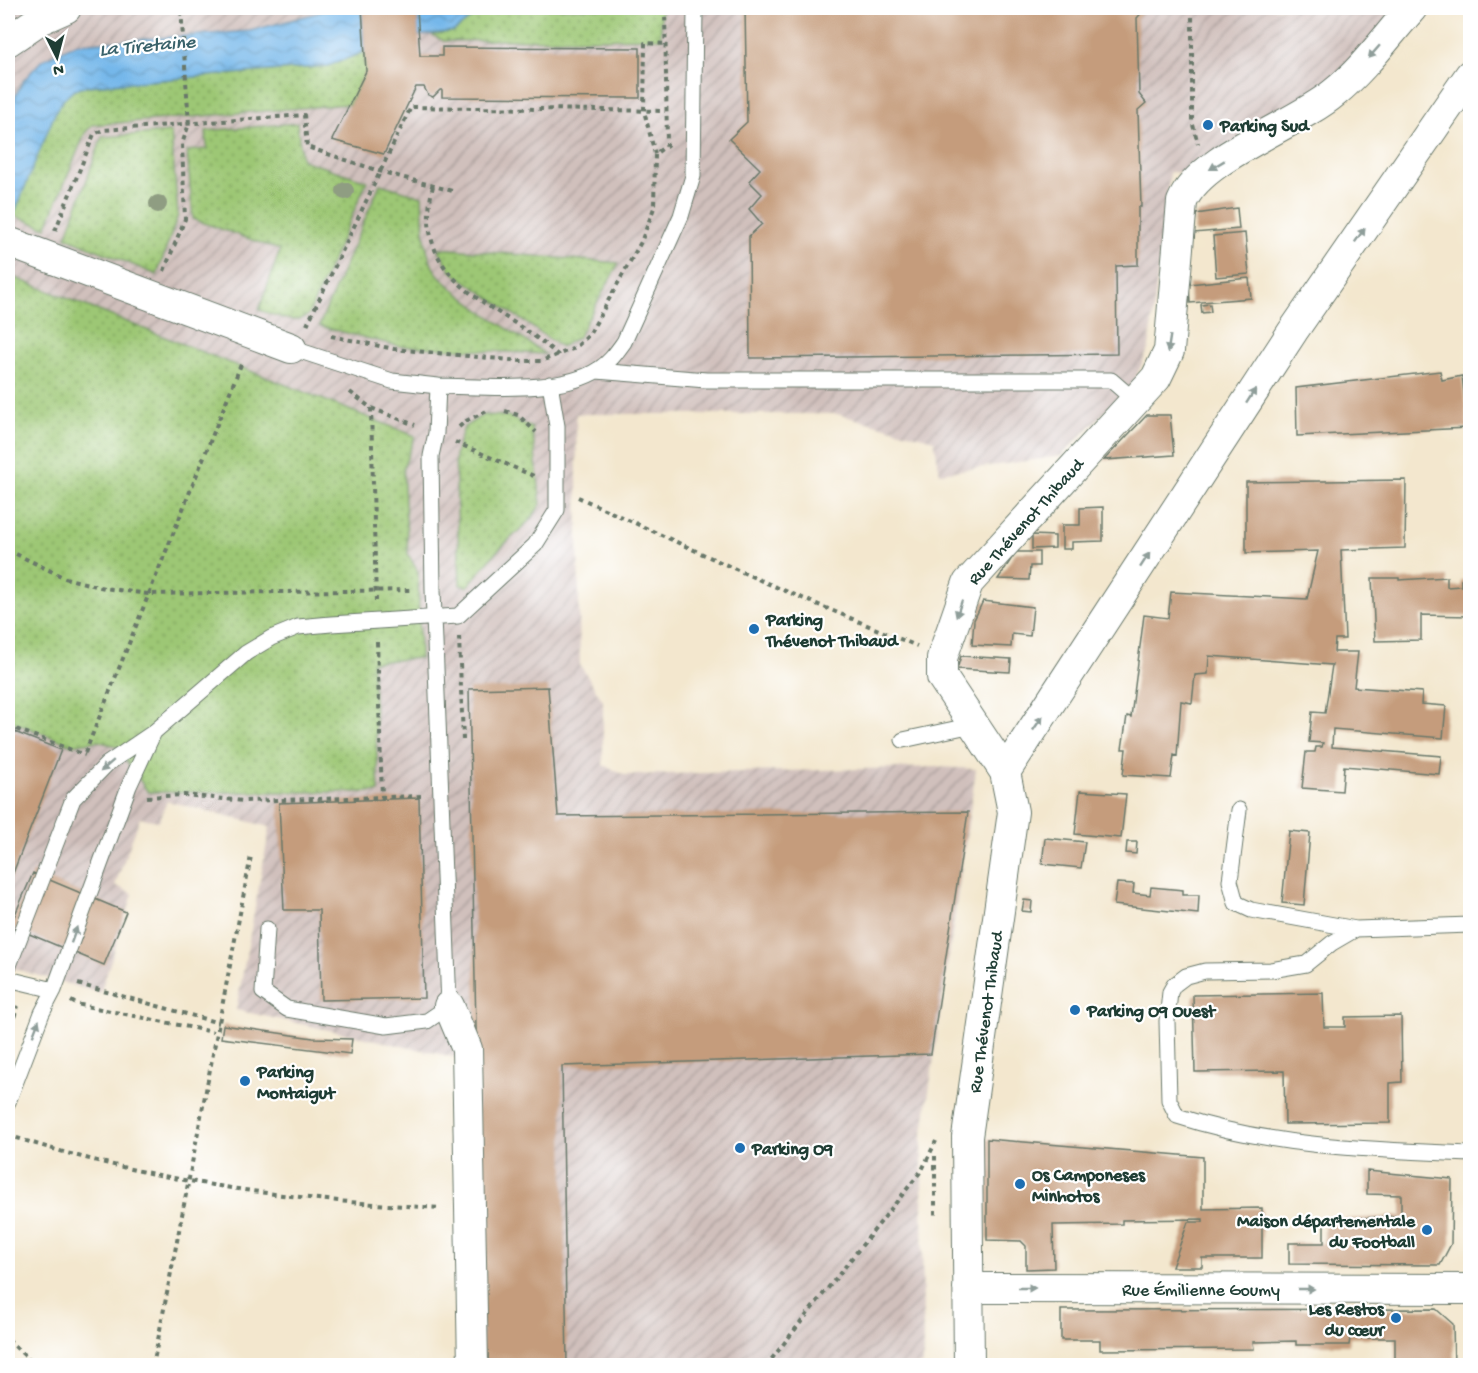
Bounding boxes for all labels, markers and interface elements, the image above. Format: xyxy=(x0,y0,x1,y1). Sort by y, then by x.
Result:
north arrow xyxy=(27,27,87,87)
water label: La Tiretaine xyxy=(98,32,197,63)
one-way arrow xyxy=(1367,44,1381,59)
text: N xyxy=(51,58,64,78)
place label: Parking Sud xyxy=(1219,117,1311,138)
marker: Parking Sud xyxy=(1201,118,1215,132)
one-way arrow xyxy=(1209,159,1225,170)
one-way arrow xyxy=(1354,227,1366,243)
one-way arrow xyxy=(1164,335,1173,354)
one-way arrow xyxy=(1245,388,1256,404)
street label: Rue Thévenot Thibaud xyxy=(965,454,1090,590)
one-way arrow xyxy=(1139,552,1150,568)
one-way arrow xyxy=(953,600,963,618)
place label: Parking Thévenot Thibaud xyxy=(764,611,900,653)
marker: Parking Thévenot Thibaud xyxy=(747,622,761,636)
one-way arrow xyxy=(1032,715,1043,731)
one-way arrow xyxy=(99,759,115,772)
one-way arrow xyxy=(70,926,79,944)
street label: Rue Thévenot Thibaud xyxy=(966,929,1009,1095)
place label: Parking O9 Ouest xyxy=(1086,1002,1217,1023)
marker: Parking O9 Ouest xyxy=(1068,1003,1082,1017)
one-way arrow xyxy=(31,1018,41,1036)
place label: Parking Montaigut xyxy=(256,1063,336,1105)
marker: Parking Montaigut xyxy=(238,1074,252,1088)
place label: Parking O9 xyxy=(751,1140,833,1161)
marker: Parking O9 xyxy=(733,1141,747,1155)
place label: Os Camponeses Minhotos xyxy=(1032,1166,1146,1208)
marker: Os Camponeses Minhotos xyxy=(1013,1177,1027,1191)
place label: Maison départementale du Football xyxy=(1237,1212,1416,1254)
marker: Maison départementale du Football xyxy=(1420,1223,1434,1237)
street label: Rue Émilienne Goumy xyxy=(1122,1281,1280,1302)
one-way arrow xyxy=(1017,1283,1036,1293)
one-way arrow xyxy=(1296,1284,1315,1294)
place label: Les Restos du cœur xyxy=(1309,1300,1387,1342)
marker: Les Restos du cœur xyxy=(1389,1311,1403,1325)

